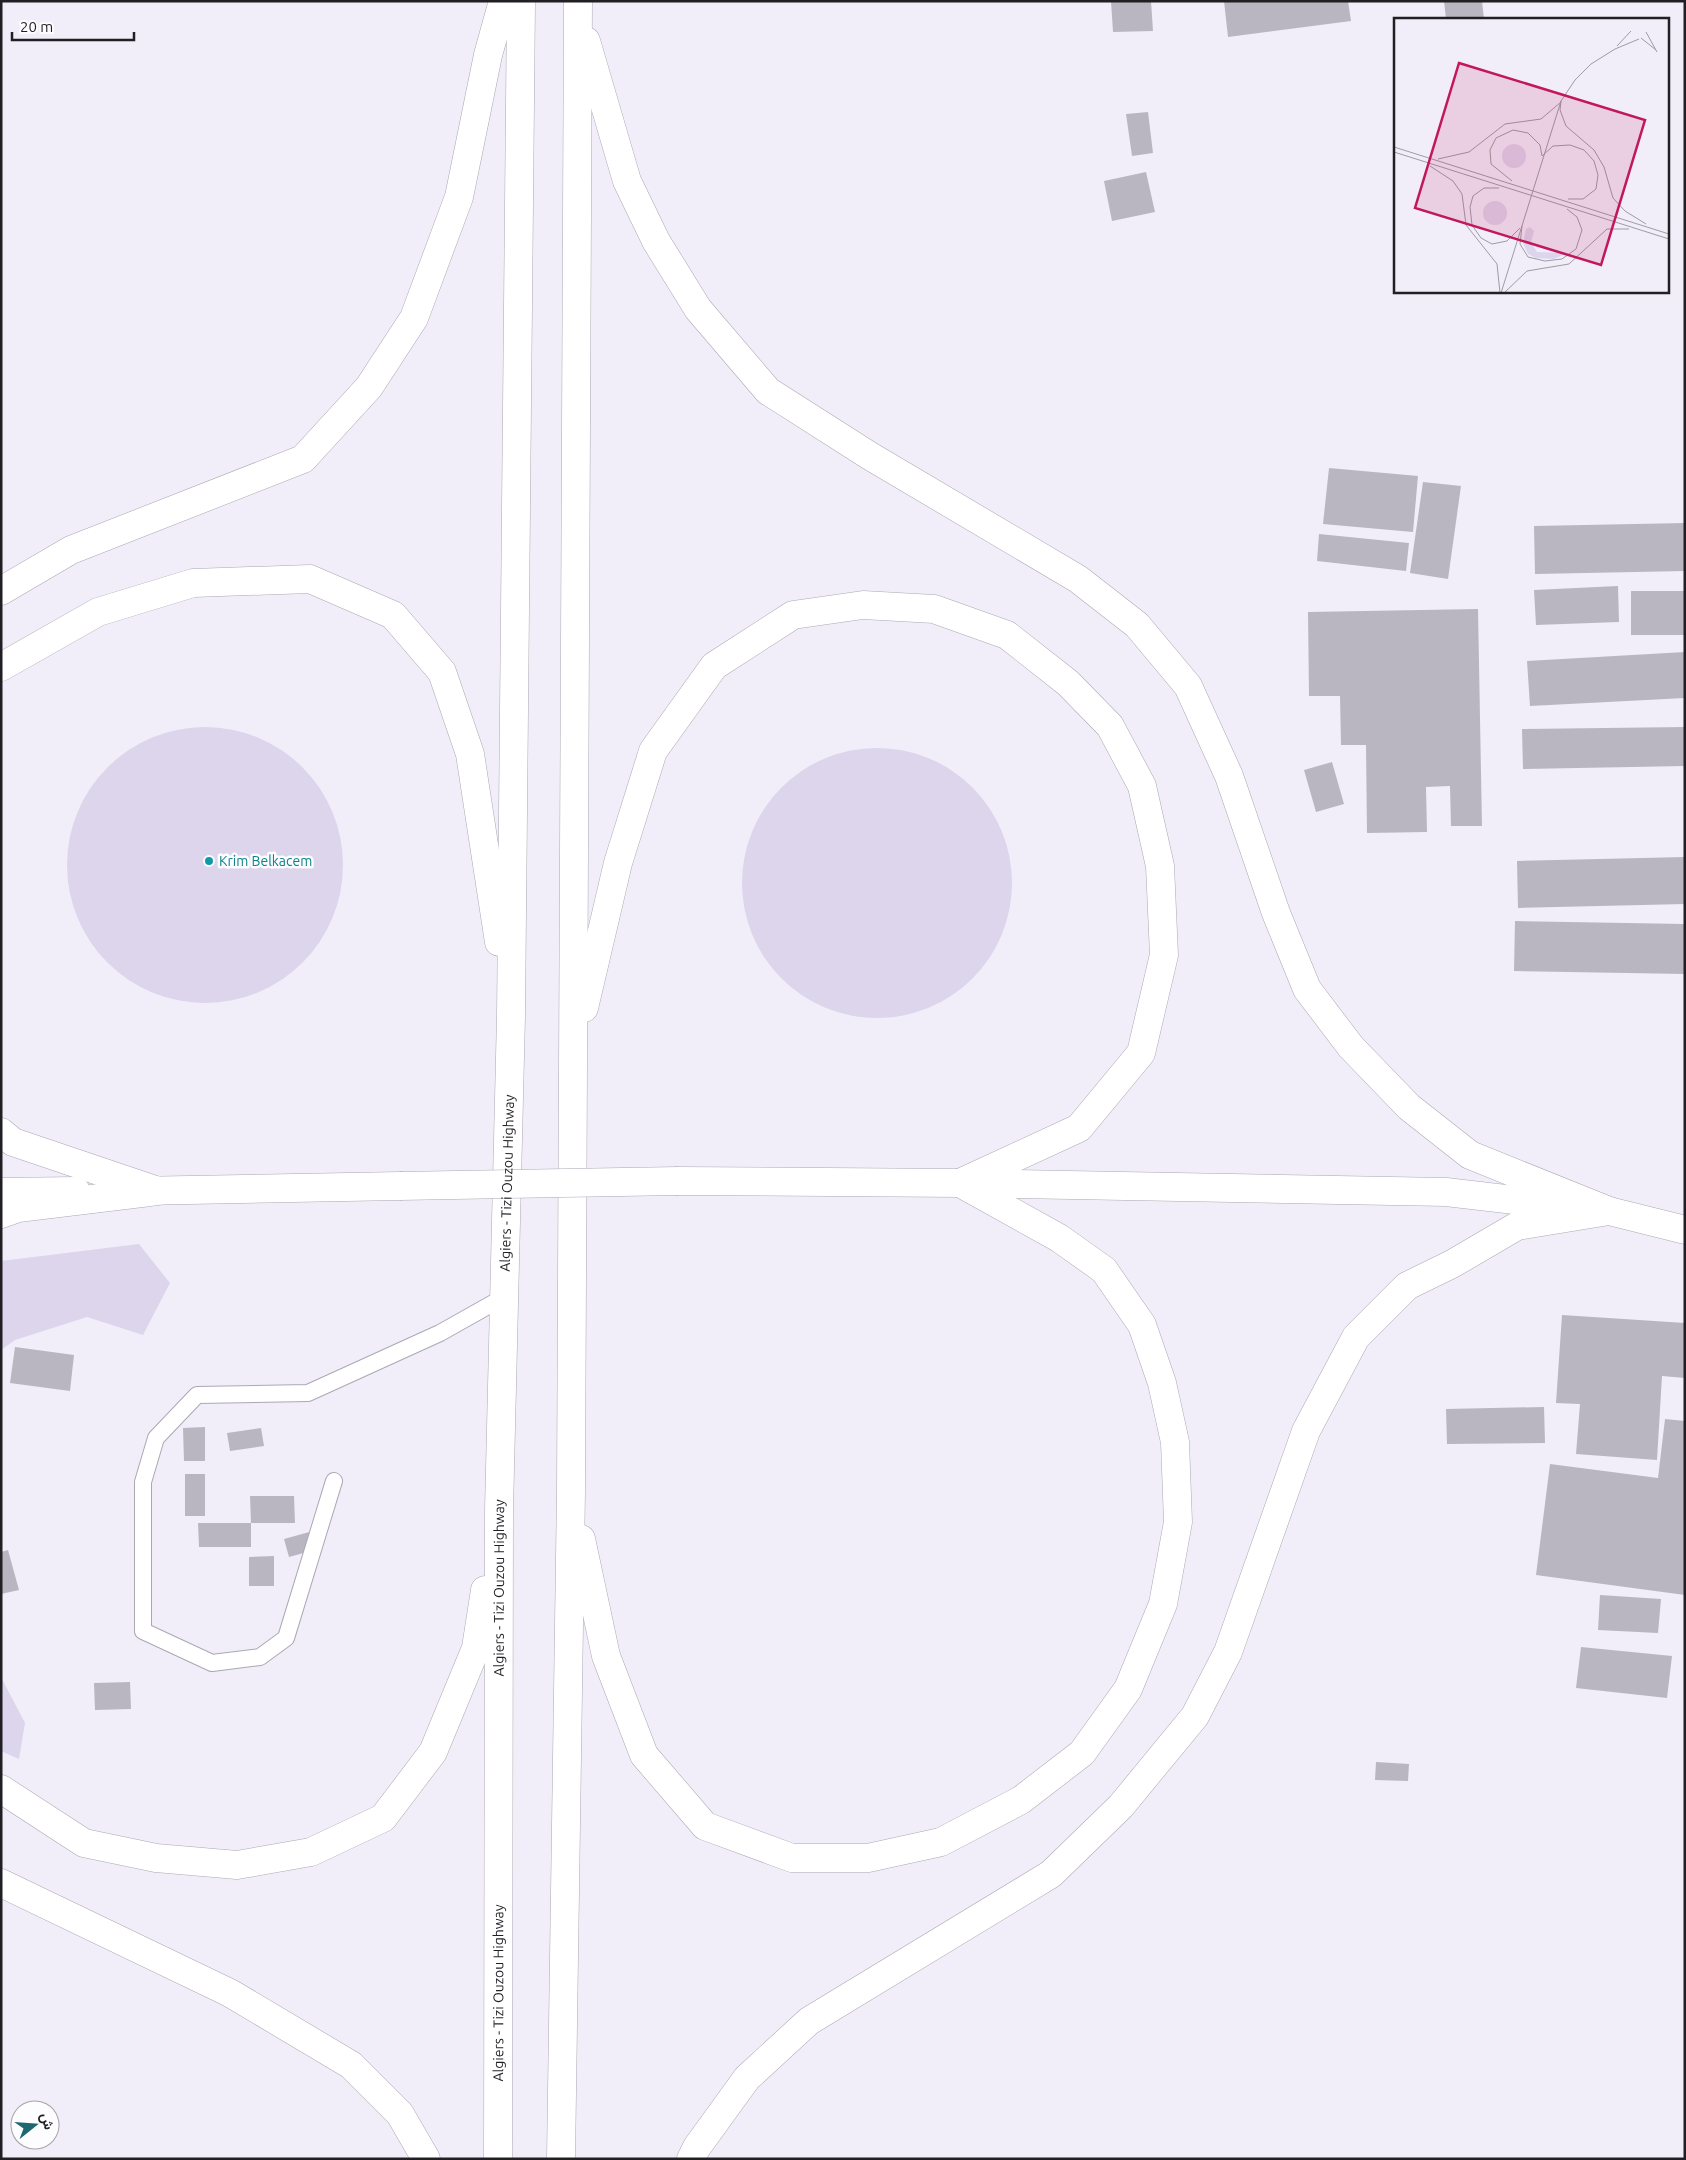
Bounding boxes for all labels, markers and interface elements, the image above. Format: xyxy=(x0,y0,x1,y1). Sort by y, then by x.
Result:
scale bar xyxy=(12,10,135,42)
text: 20 m xyxy=(20,18,53,35)
inset map xyxy=(1394,18,1668,292)
place label: Krim Belkacem xyxy=(219,853,312,869)
marker: Krim Belkacem xyxy=(203,855,215,867)
street label: Algiers - Tizi Ouzou Highway xyxy=(497,1094,517,1272)
street label: Algiers - Tizi Ouzou Highway xyxy=(491,1499,507,1677)
street label: Algiers - Tizi Ouzou Highway xyxy=(490,1904,506,2082)
north arrow xyxy=(10,2100,60,2150)
text: ش xyxy=(36,2111,58,2132)

